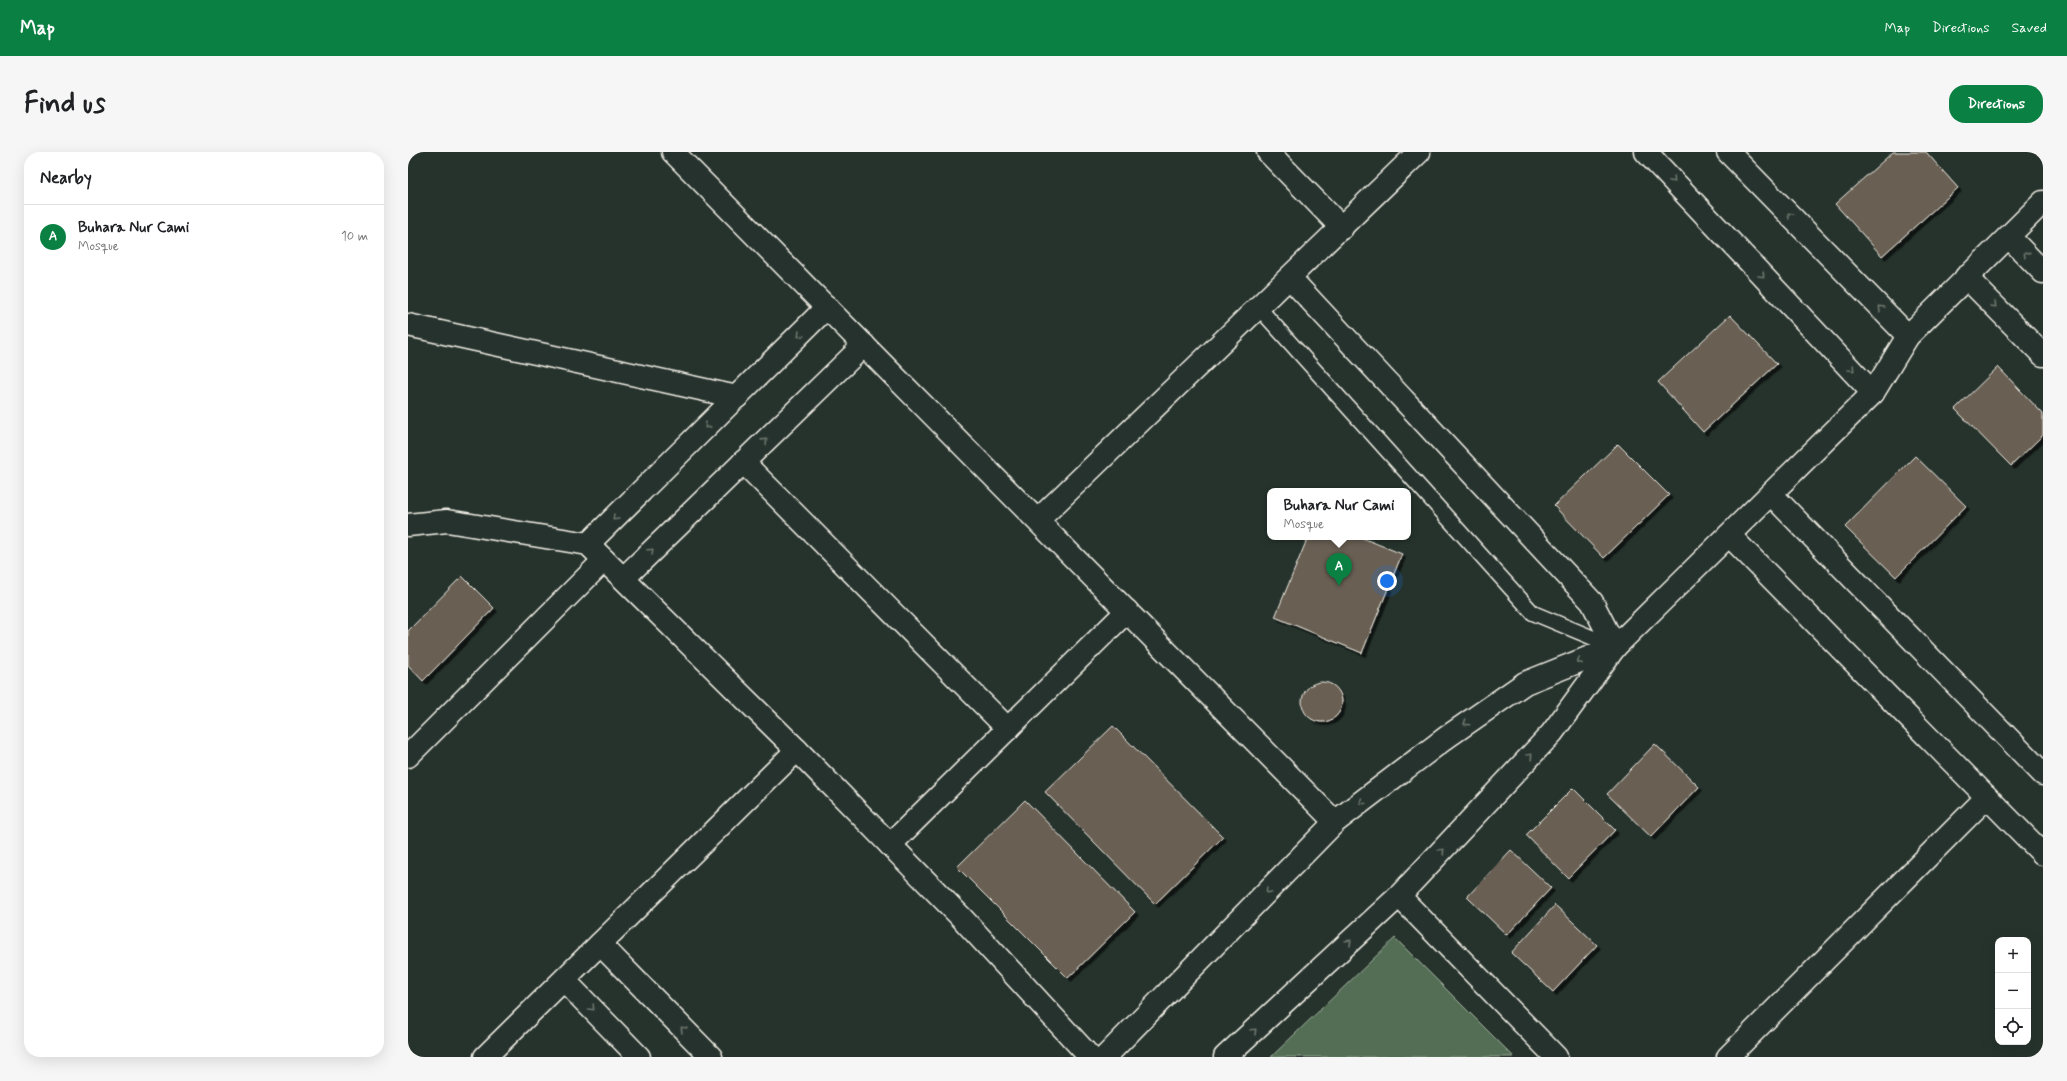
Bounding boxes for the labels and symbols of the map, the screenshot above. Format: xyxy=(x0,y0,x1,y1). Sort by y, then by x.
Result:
one-way arrow xyxy=(1668,175,1676,183)
one-way arrow xyxy=(1787,212,1795,220)
one-way arrow xyxy=(2023,251,2031,259)
one-way arrow xyxy=(1757,270,1765,278)
one-way arrow xyxy=(1989,300,1997,308)
one-way arrow xyxy=(1878,305,1886,313)
one-way arrow xyxy=(797,330,805,338)
one-way arrow xyxy=(1847,365,1854,372)
one-way arrow xyxy=(704,421,712,429)
one-way arrow xyxy=(760,438,768,446)
one-way arrow xyxy=(612,513,620,521)
one-way arrow xyxy=(646,548,654,556)
pin: A xyxy=(1326,553,1352,586)
your location xyxy=(1377,571,1397,591)
one-way arrow xyxy=(1575,657,1582,665)
one-way arrow xyxy=(1463,718,1470,725)
one-way arrow xyxy=(1526,753,1533,761)
one-way arrow xyxy=(1359,797,1366,804)
one-way arrow xyxy=(1437,848,1444,856)
one-way arrow xyxy=(1265,886,1273,894)
one-way arrow xyxy=(1344,940,1352,947)
one-way arrow xyxy=(587,1003,595,1011)
one-way arrow xyxy=(680,1026,688,1034)
one-way arrow xyxy=(1249,1028,1257,1035)

